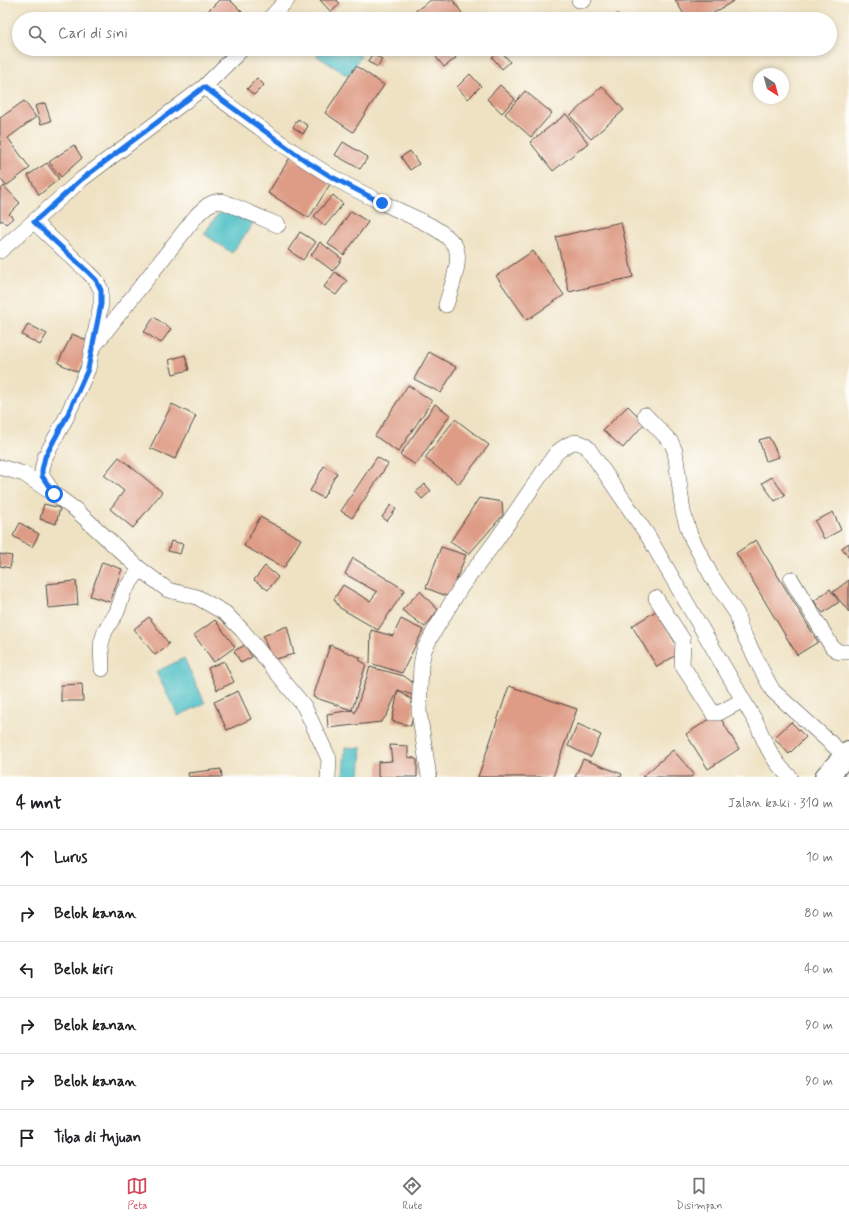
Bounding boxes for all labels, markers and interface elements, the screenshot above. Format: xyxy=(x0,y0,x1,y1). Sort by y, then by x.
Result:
search box xyxy=(12,12,837,56)
icon: search xyxy=(26,23,48,45)
text: Cari di sini xyxy=(58,24,128,44)
north arrow xyxy=(753,68,789,104)
route end xyxy=(373,194,391,212)
route start xyxy=(45,485,63,503)
text: 4 mnt xyxy=(16,792,61,814)
text: Jalan kaki · 310 m xyxy=(728,795,833,812)
icon: ahead xyxy=(16,847,38,869)
text: Lurus xyxy=(54,848,87,868)
text: 10 m xyxy=(806,849,833,866)
icon: right xyxy=(16,903,38,925)
text: Belok kanan xyxy=(54,904,137,924)
text: 80 m xyxy=(804,905,833,922)
icon: left xyxy=(16,959,38,981)
text: Belok kiri xyxy=(54,960,113,980)
text: 40 m xyxy=(804,961,833,978)
icon: right xyxy=(16,1015,38,1037)
text: Belok kanan xyxy=(54,1016,137,1036)
text: 90 m xyxy=(805,1017,833,1034)
icon: right xyxy=(16,1071,38,1093)
text: Belok kanan xyxy=(54,1072,137,1092)
text: 90 m xyxy=(805,1073,833,1090)
icon: arrive xyxy=(16,1127,38,1149)
text: Tiba di tujuan xyxy=(54,1128,141,1148)
tab: Peta xyxy=(126,1175,148,1213)
tab: Rute xyxy=(401,1175,423,1213)
tab: Disimpan xyxy=(676,1175,723,1213)

